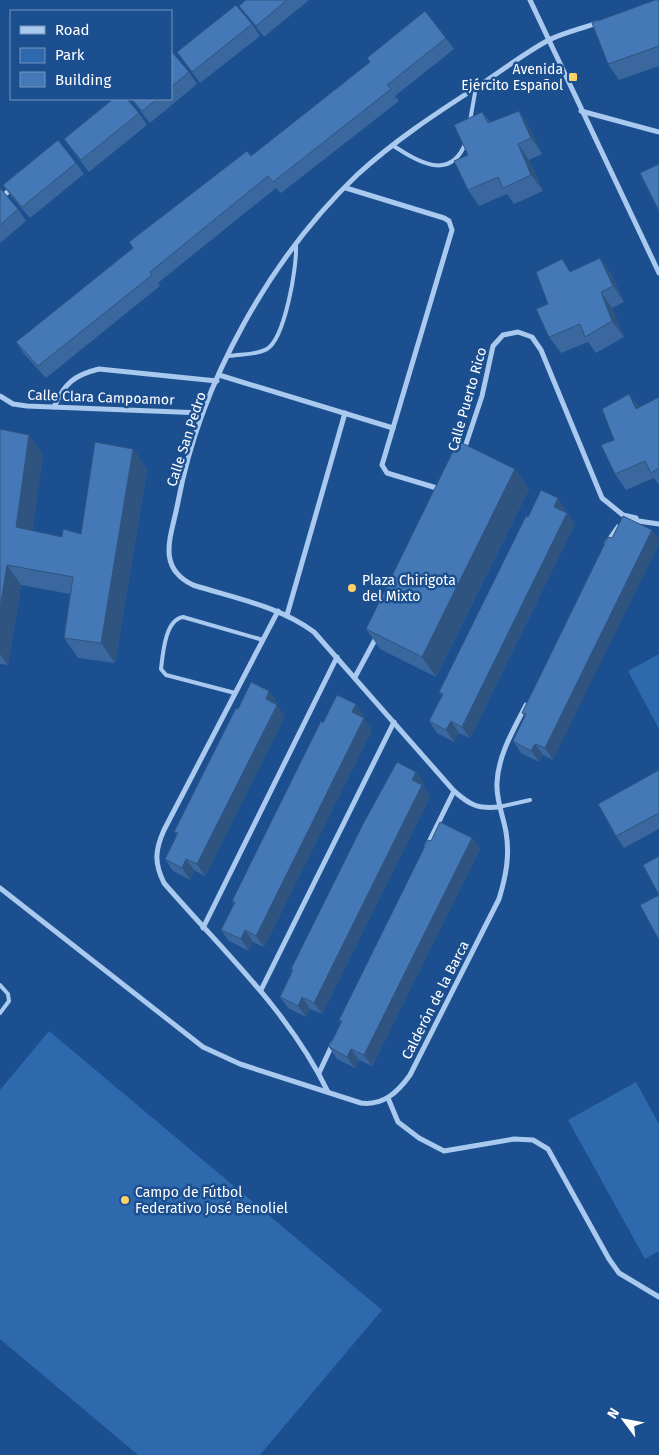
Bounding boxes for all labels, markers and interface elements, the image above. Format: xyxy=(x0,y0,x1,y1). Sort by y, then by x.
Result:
legend xyxy=(10,10,172,100)
text: Road xyxy=(55,21,90,39)
text: Park xyxy=(55,46,85,64)
place label: Avenida Ejército Español xyxy=(461,61,563,94)
text: Building xyxy=(55,71,111,89)
marker: Avenida Ejército Español xyxy=(567,71,579,83)
street label: Calle Puerto Rico xyxy=(445,345,490,453)
street label: Calle Clara Campoamor xyxy=(27,386,175,409)
street label: Calle San Pedro xyxy=(163,390,210,489)
place label: Plaza Chirigota del Mixto xyxy=(362,572,456,605)
marker: Plaza Chirigota del Mixto xyxy=(346,582,358,594)
street label: Calderón de la Barca xyxy=(398,938,473,1062)
place label: Campo de Fútbol Federativo José Benoliel xyxy=(135,1184,288,1217)
marker: Campo de Fútbol Federativo José Benoliel xyxy=(119,1194,131,1206)
north arrow xyxy=(599,1395,649,1445)
text: N xyxy=(604,1405,623,1422)

